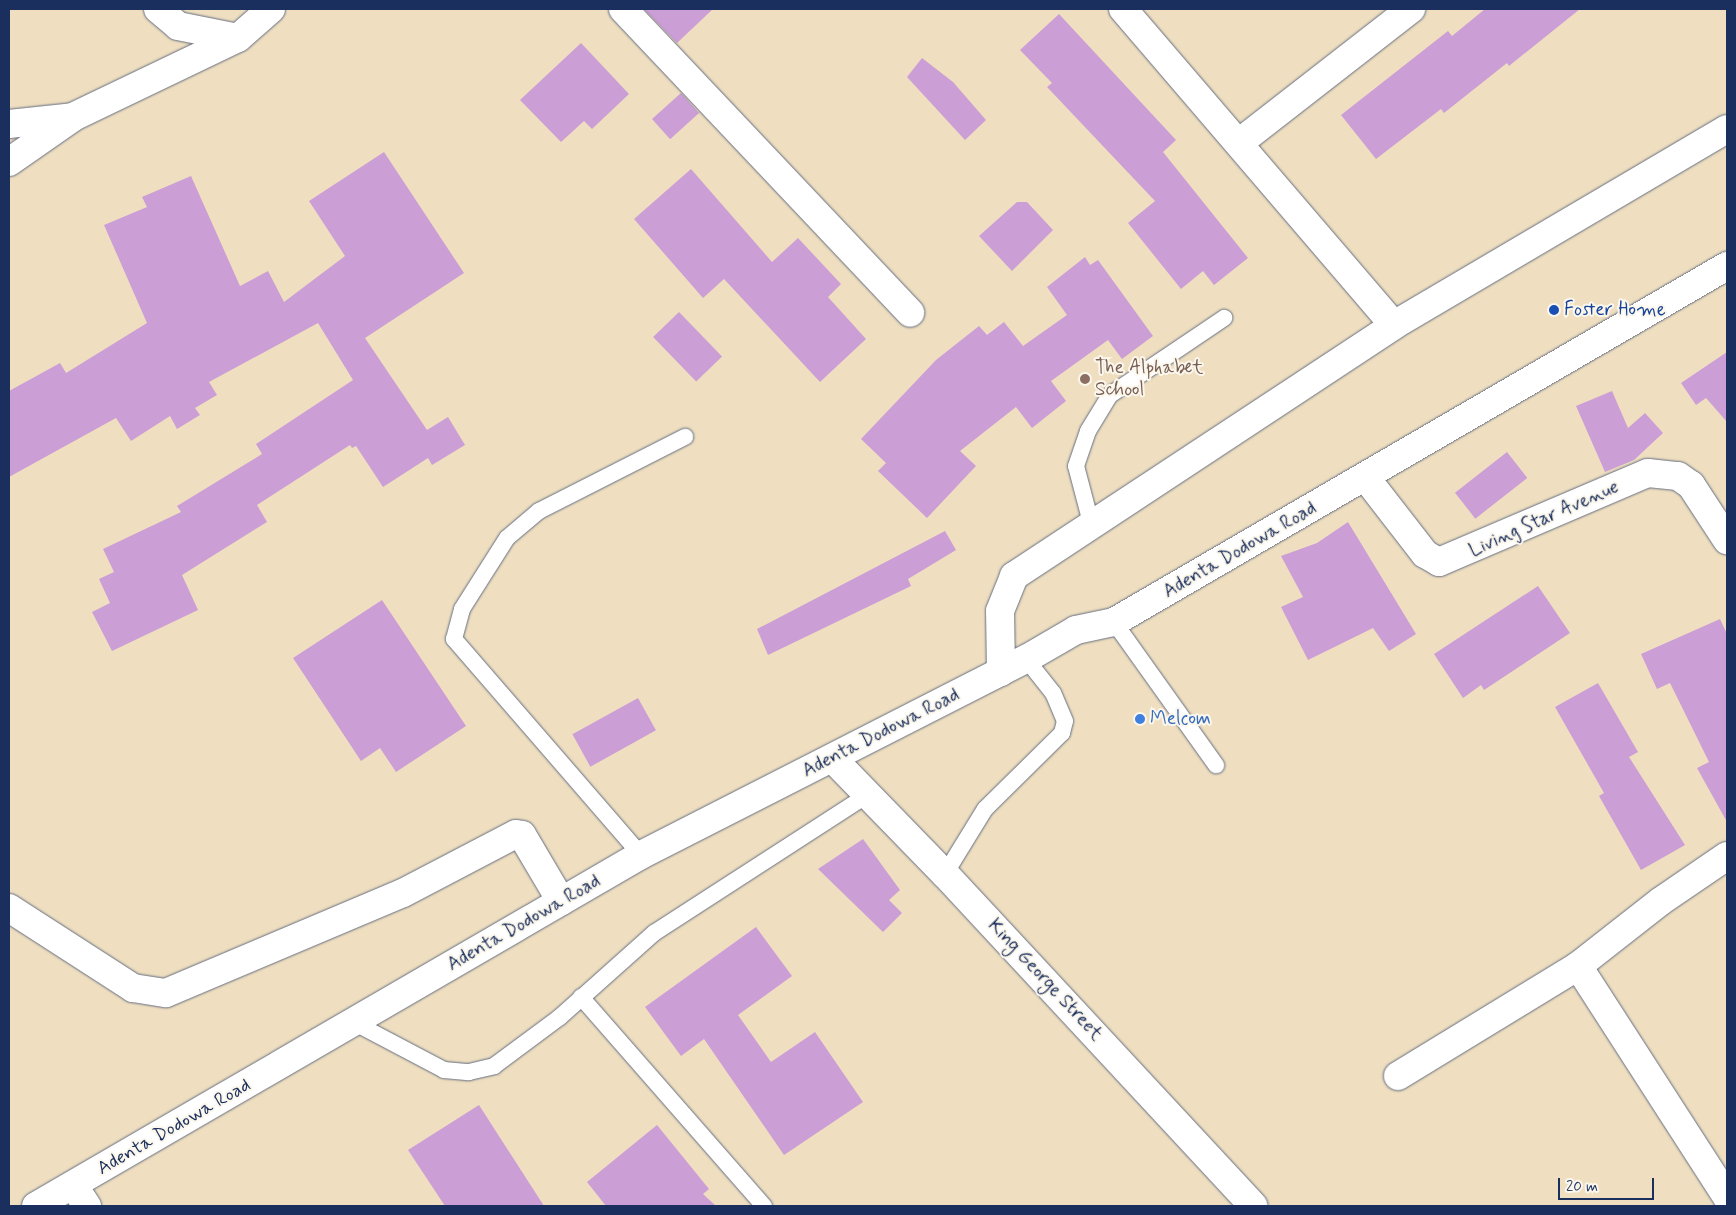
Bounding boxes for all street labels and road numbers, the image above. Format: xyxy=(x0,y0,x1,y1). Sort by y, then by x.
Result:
street label: Living Star Avenue xyxy=(1467,476,1621,562)
street label: Adenta Dodowa Road xyxy=(1159,497,1321,603)
street label: Adenta Dodowa Road xyxy=(799,683,963,783)
street label: Adenta Dodowa Road xyxy=(443,870,605,976)
street label: King George Street xyxy=(983,914,1107,1046)
street label: Adenta Dodowa Road xyxy=(93,1074,255,1180)

